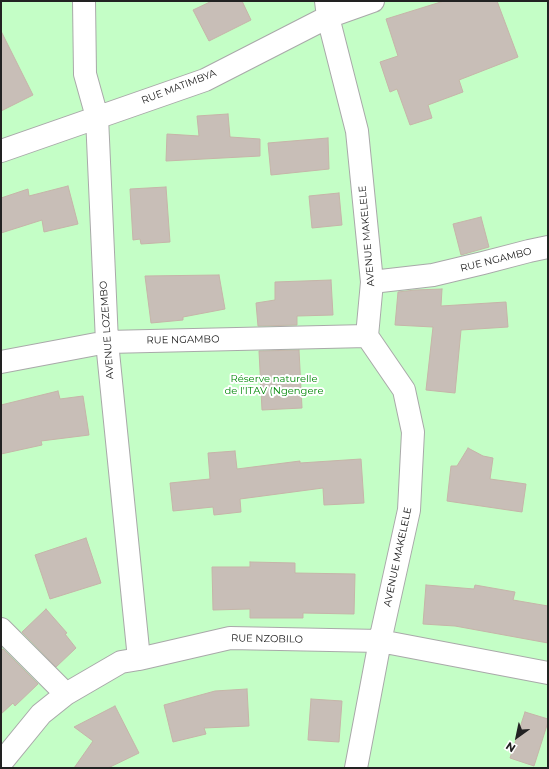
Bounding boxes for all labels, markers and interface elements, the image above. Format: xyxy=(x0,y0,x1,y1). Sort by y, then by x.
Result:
street label: RUE MATIMBYA xyxy=(140,67,218,107)
street label: AVENUE MAKELELE xyxy=(357,185,377,287)
street label: RUE NGAMBO xyxy=(459,245,533,275)
street label: AVENUE LOZEMBO xyxy=(98,280,116,380)
street label: RUE NGAMBO xyxy=(146,333,220,347)
park label: Réserve naturelle de l'ITAV (Ngengere xyxy=(225,373,323,396)
street label: AVENUE MAKELELE xyxy=(382,506,414,608)
street label: RUE NZOBILO xyxy=(231,632,303,646)
north arrow xyxy=(497,717,537,757)
text: N xyxy=(503,739,518,755)

